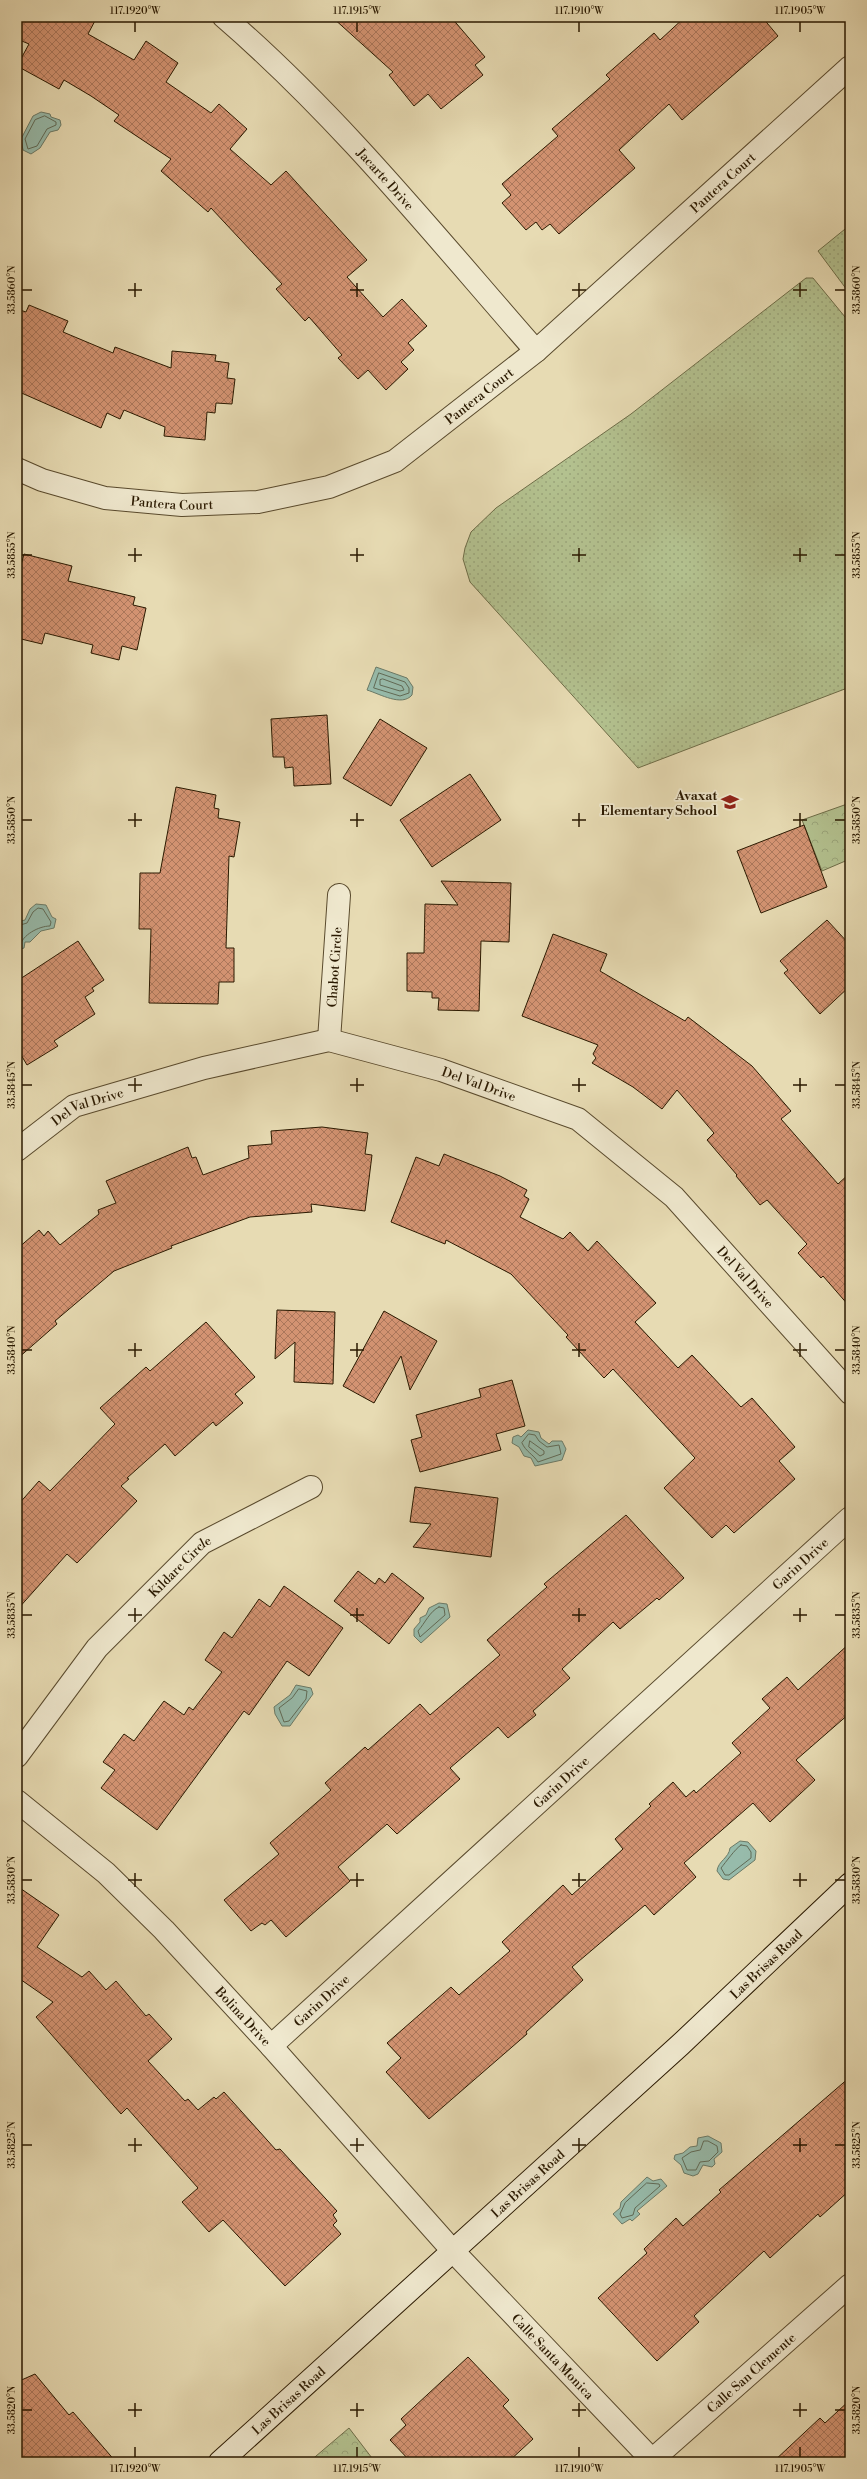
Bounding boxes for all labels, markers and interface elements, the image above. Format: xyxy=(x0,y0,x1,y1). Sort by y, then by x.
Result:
text: 117.1920°W xyxy=(110,5,161,17)
text: 117.1915°W xyxy=(333,5,382,17)
text: 117.1910°W xyxy=(555,5,604,17)
text: 117.1905°W xyxy=(775,5,826,17)
street label: Jacarte Drive xyxy=(352,144,417,214)
street label: Pantera Court xyxy=(687,149,759,217)
text: 33.5860°N xyxy=(6,265,18,314)
text: 33.5860°N xyxy=(851,265,863,314)
street label: Pantera Court xyxy=(442,364,517,428)
street label: Pantera Court xyxy=(130,493,214,514)
text: 33.5855°N xyxy=(6,531,18,579)
text: 33.5855°N xyxy=(851,531,863,579)
place label: Avaxat Elementary School xyxy=(601,788,718,819)
school or university icon: Avaxat Elementary School xyxy=(720,792,740,812)
text: 33.5850°N xyxy=(6,795,18,844)
text: 33.5850°N xyxy=(851,795,863,844)
street label: Chabot Circle xyxy=(324,926,346,1008)
text: 33.5845°N xyxy=(6,1061,18,1109)
text: 33.5845°N xyxy=(851,1061,863,1109)
street label: Del Val Drive xyxy=(440,1064,518,1105)
street label: Del Val Drive xyxy=(48,1085,126,1130)
street label: Del Val Drive xyxy=(713,1243,777,1312)
text: 33.5840°N xyxy=(6,1325,18,1374)
text: 33.5840°N xyxy=(851,1325,863,1374)
street label: Kildare Circle xyxy=(146,1532,215,1601)
street label: Garin Drive xyxy=(769,1535,832,1594)
text: 33.5835°N xyxy=(6,1591,18,1639)
text: 33.5835°N xyxy=(851,1591,863,1639)
street label: Garin Drive xyxy=(530,1753,593,1812)
text: 33.5830°N xyxy=(6,1855,18,1904)
text: 33.5830°N xyxy=(851,1855,863,1904)
street label: Las Brisas Road xyxy=(727,1926,806,2003)
street label: Garin Drive xyxy=(291,1971,353,2030)
street label: Bolina Drive xyxy=(211,1983,274,2050)
text: 33.5825°N xyxy=(6,2121,18,2169)
text: 33.5825°N xyxy=(851,2121,863,2169)
street label: Las Brisas Road xyxy=(488,2146,569,2221)
street label: Calle Santa Monica xyxy=(508,2311,597,2403)
street label: Calle San Clemente xyxy=(704,2330,800,2417)
street label: Las Brisas Road xyxy=(249,2363,329,2438)
text: 33.5820°N xyxy=(6,2385,18,2434)
text: 33.5820°N xyxy=(851,2385,863,2434)
text: 117.1920°W xyxy=(110,2463,161,2475)
text: 117.1915°W xyxy=(333,2463,382,2475)
text: 117.1910°W xyxy=(555,2463,604,2475)
text: 117.1905°W xyxy=(775,2463,826,2475)

